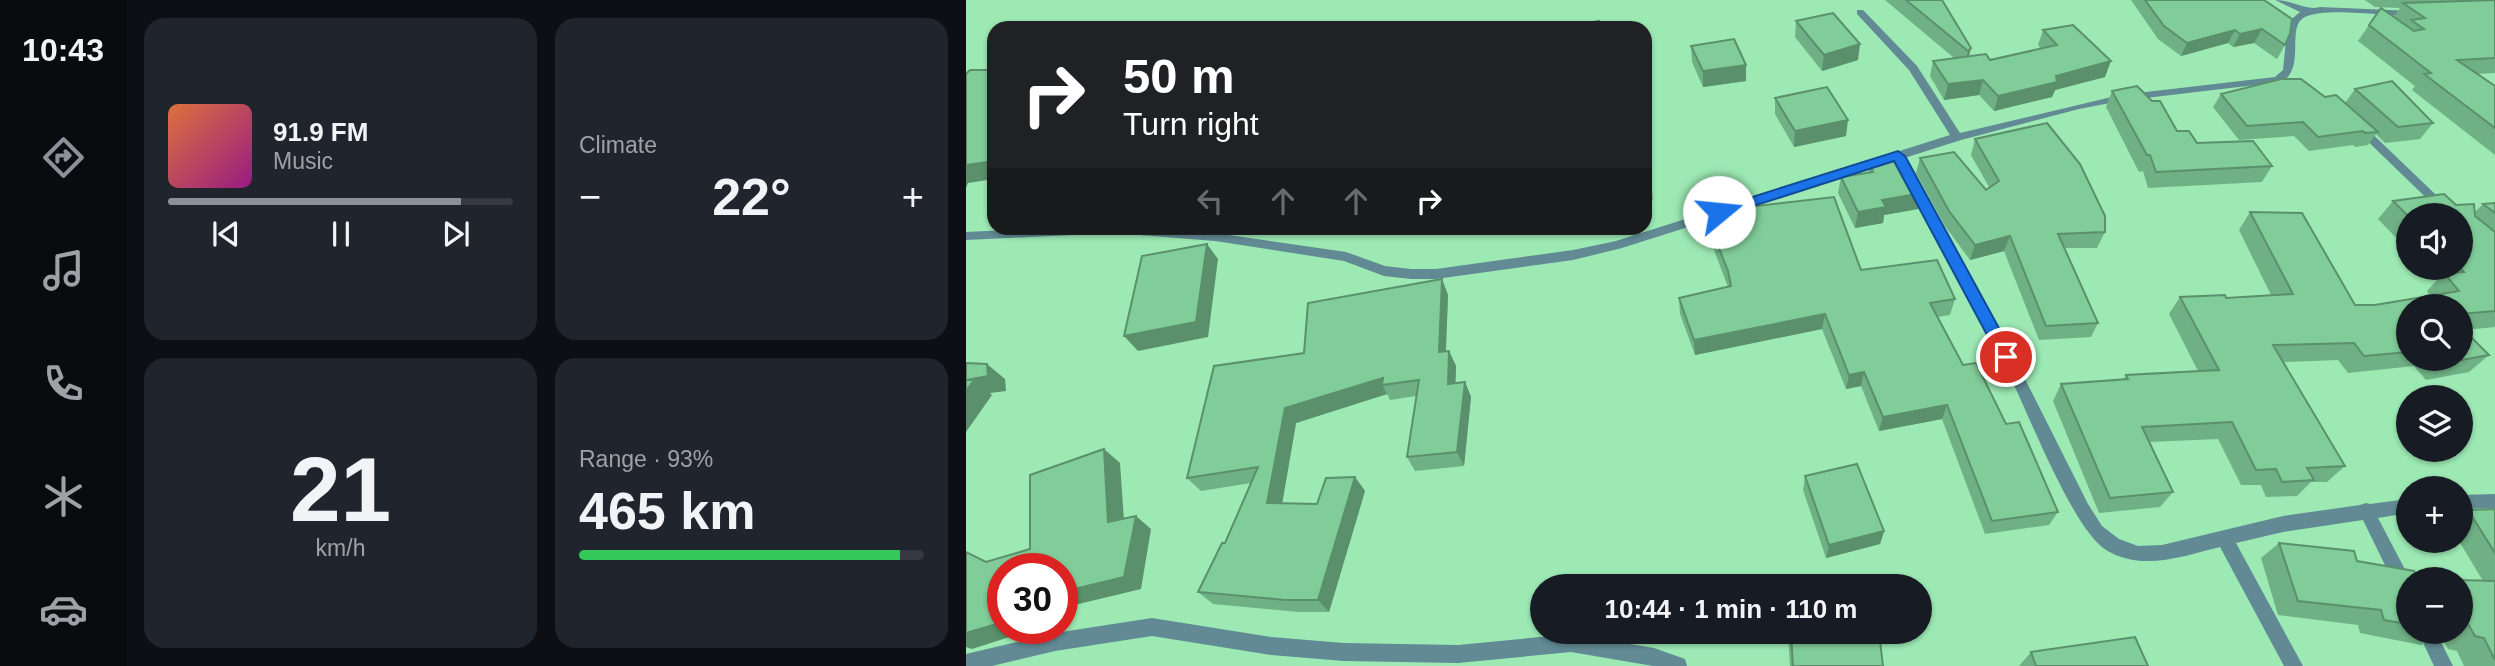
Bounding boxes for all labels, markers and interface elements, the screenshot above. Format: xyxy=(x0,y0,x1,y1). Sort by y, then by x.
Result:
text: 10:43 xyxy=(22,32,104,68)
icon: right xyxy=(1008,49,1099,140)
text: 50 m xyxy=(1123,49,1235,103)
text: Turn right xyxy=(1123,106,1259,142)
text: 91.9 FM xyxy=(273,117,368,147)
text: Climate xyxy=(579,132,657,158)
icon: directions xyxy=(39,133,88,182)
text: Music xyxy=(273,148,333,174)
text: 22° xyxy=(712,168,791,226)
position arrow xyxy=(1682,175,1756,249)
text: − xyxy=(579,176,601,218)
text: + xyxy=(902,176,924,218)
icon: left xyxy=(1191,182,1229,220)
icon: ahead xyxy=(1264,182,1302,220)
icon: ahead xyxy=(1337,182,1375,220)
icon: right xyxy=(1410,182,1448,220)
map controls xyxy=(2396,203,2473,644)
button: sound xyxy=(2396,203,2473,280)
icon: previous xyxy=(207,215,245,253)
icon: pause xyxy=(322,215,360,253)
icon: next xyxy=(437,215,475,253)
icon: music xyxy=(39,246,88,295)
button: search xyxy=(2396,294,2473,371)
pin xyxy=(1976,327,2036,387)
icon: arrive xyxy=(1987,338,2025,376)
icon: phone xyxy=(39,359,88,408)
button: layers xyxy=(2396,385,2473,462)
text: 21 xyxy=(290,439,391,540)
text: Range · 93% xyxy=(579,446,713,472)
icon: climate xyxy=(39,472,88,521)
button: + xyxy=(2396,476,2473,553)
text: 465 km xyxy=(579,482,755,540)
text: km/h xyxy=(316,535,365,561)
speed limit sign: 30 xyxy=(987,553,1078,644)
button: − xyxy=(2396,567,2473,644)
icon: car xyxy=(39,585,88,634)
text: 10:44 · 1 min · 110 m xyxy=(1605,594,1857,624)

